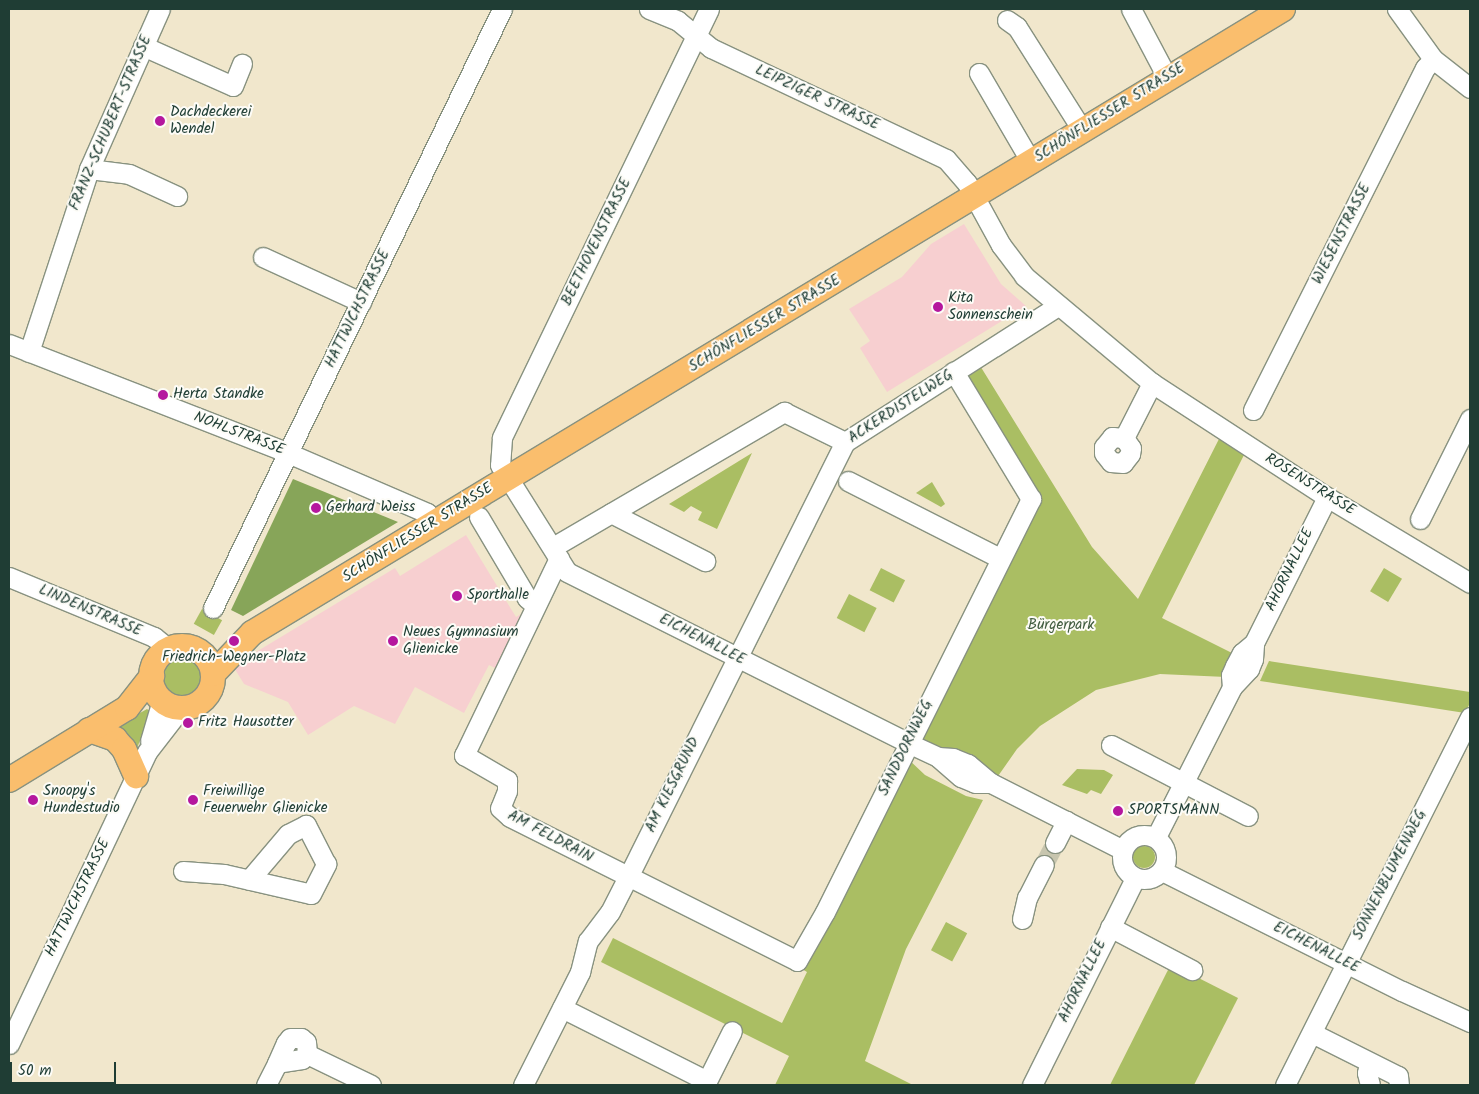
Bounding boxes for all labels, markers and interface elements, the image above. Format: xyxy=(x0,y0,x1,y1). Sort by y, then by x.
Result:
street label: FRANZ-SCHUBERT-STRASSE xyxy=(66,33,156,213)
street label: SCHÖNFLIESSER STRASSE xyxy=(1032,59,1188,167)
street label: LEIPZIGER STRASSE xyxy=(752,61,882,135)
place label: Dachdeckerei Wendel xyxy=(170,103,251,138)
marker: Dachdeckerei Wendel xyxy=(154,115,166,127)
street label: BEETHOVENSTRASSE xyxy=(558,175,636,309)
street label: WIESENSTRASSE xyxy=(1309,181,1375,287)
street label: HATTWICHSTRASSE xyxy=(322,247,394,371)
street label: SCHÖNFLIESSER STRASSE xyxy=(686,272,844,376)
place label: Kita Sonnenschein xyxy=(948,289,1033,324)
marker: Kita Sonnenschein xyxy=(932,301,944,313)
street label: ACKERDISTELWEG xyxy=(845,366,957,448)
place label: Herta Standke xyxy=(173,386,264,404)
marker: Herta Standke xyxy=(157,389,169,401)
street label: NOHLSTRASSE xyxy=(191,408,287,460)
street label: ROSENSTRASSE xyxy=(1261,450,1359,520)
street label: SCHÖNFLIESSER STRASSE xyxy=(340,479,496,587)
place label: Gerhard Weiss xyxy=(326,499,415,517)
marker: Gerhard Weiss xyxy=(310,502,322,514)
street label: AHORNALLEE xyxy=(1262,525,1318,615)
street label: LINDENSTRASSE xyxy=(36,581,144,641)
place label: Sporthalle xyxy=(467,587,529,605)
marker: Sporthalle xyxy=(451,590,463,602)
street label: EICHENALLEE xyxy=(656,611,748,669)
park label: Bürgerpark xyxy=(1028,617,1094,635)
place label: Neues Gymnasium Glienicke xyxy=(403,623,519,658)
marker: Friedrich-Wegner-Platz xyxy=(228,635,240,647)
marker: Neues Gymnasium Glienicke xyxy=(387,635,399,647)
place label: Friedrich-Wegner-Platz xyxy=(162,649,306,667)
street label: SANDDORNWEG xyxy=(875,697,937,799)
place label: Fritz Hausotter xyxy=(198,714,294,732)
marker: Fritz Hausotter xyxy=(182,717,194,729)
street label: AM KIESGRUND xyxy=(642,734,704,836)
place label: Snoopy's Hundestudio xyxy=(43,782,120,817)
place label: Freiwillige Feuerwehr Glienicke xyxy=(203,782,328,817)
marker: Snoopy's Hundestudio xyxy=(27,794,39,806)
marker: Freiwillige Feuerwehr Glienicke xyxy=(187,794,199,806)
place label: SPORTSMANN xyxy=(1128,802,1219,820)
marker: SPORTSMANN xyxy=(1112,805,1124,817)
street label: AM FELDRAIN xyxy=(504,807,596,867)
street label: SONNENBLUMENWEG xyxy=(1349,807,1431,943)
street label: HATTWICHSTRASSE xyxy=(42,836,114,960)
street label: EICHENALLEE xyxy=(1270,919,1362,977)
street label: AHORNALLEE xyxy=(1055,936,1111,1026)
scale bar xyxy=(12,1052,119,1084)
text: 50 m xyxy=(18,1059,52,1083)

